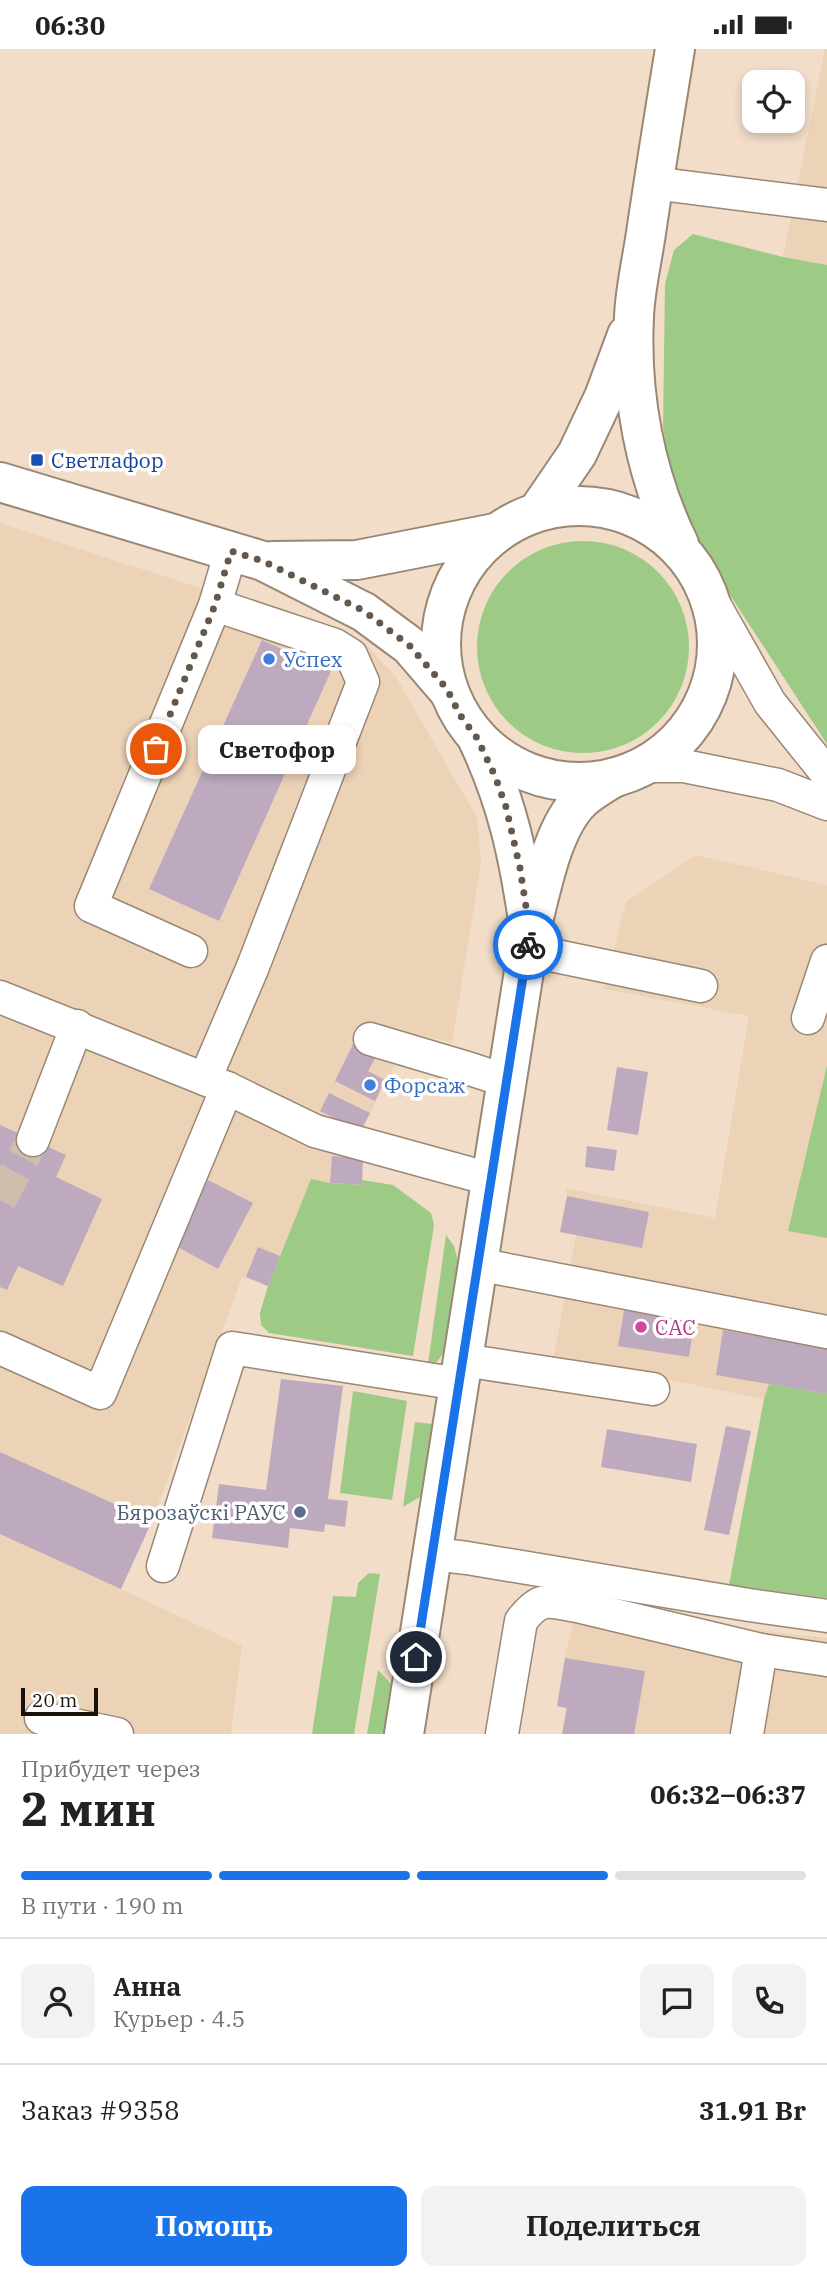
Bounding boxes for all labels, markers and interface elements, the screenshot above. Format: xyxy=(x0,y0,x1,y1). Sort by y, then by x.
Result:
text: 06:30 xyxy=(35,8,105,42)
map controls xyxy=(742,70,805,133)
button: locate xyxy=(742,70,805,133)
place label: Светлафор xyxy=(51,446,164,474)
marker: Светлафор xyxy=(29,452,45,468)
place label: Успех xyxy=(283,645,343,673)
marker: Успех xyxy=(261,651,277,667)
pin xyxy=(126,719,186,779)
callout: Светофор xyxy=(198,725,356,773)
icon: bag xyxy=(137,730,175,768)
text: Светофор xyxy=(219,734,335,764)
courier xyxy=(493,910,563,980)
icon: bike xyxy=(509,926,547,964)
place label: Форсаж xyxy=(384,1071,466,1099)
marker: Форсаж xyxy=(362,1077,378,1093)
place label: САС xyxy=(655,1313,696,1341)
marker: САС xyxy=(633,1319,649,1335)
place label: Бярозаўскі РАУС xyxy=(116,1498,286,1526)
marker: Бярозаўскі РАУС xyxy=(292,1504,308,1520)
pin xyxy=(386,1627,446,1687)
icon: home xyxy=(397,1638,435,1676)
scale bar xyxy=(21,1685,98,1717)
text: 20 m xyxy=(32,1688,77,1712)
text: Прибудет через xyxy=(21,1753,201,1783)
text: 06:32–06:37 xyxy=(650,1777,806,1811)
text: 2 мин xyxy=(21,1779,156,1839)
text: В пути · 190 m xyxy=(21,1890,183,1920)
button: person xyxy=(21,1964,95,2038)
button: chat xyxy=(640,1964,714,2038)
button: phone xyxy=(732,1964,806,2038)
text: Анна xyxy=(113,1969,181,2003)
text: Курьер · 4.5 xyxy=(113,2003,245,2033)
text: Заказ #9358 xyxy=(21,2093,180,2127)
text: 31.91 Br xyxy=(699,2093,806,2127)
button: Помощь xyxy=(21,2186,407,2266)
button: Поделиться xyxy=(421,2186,806,2266)

